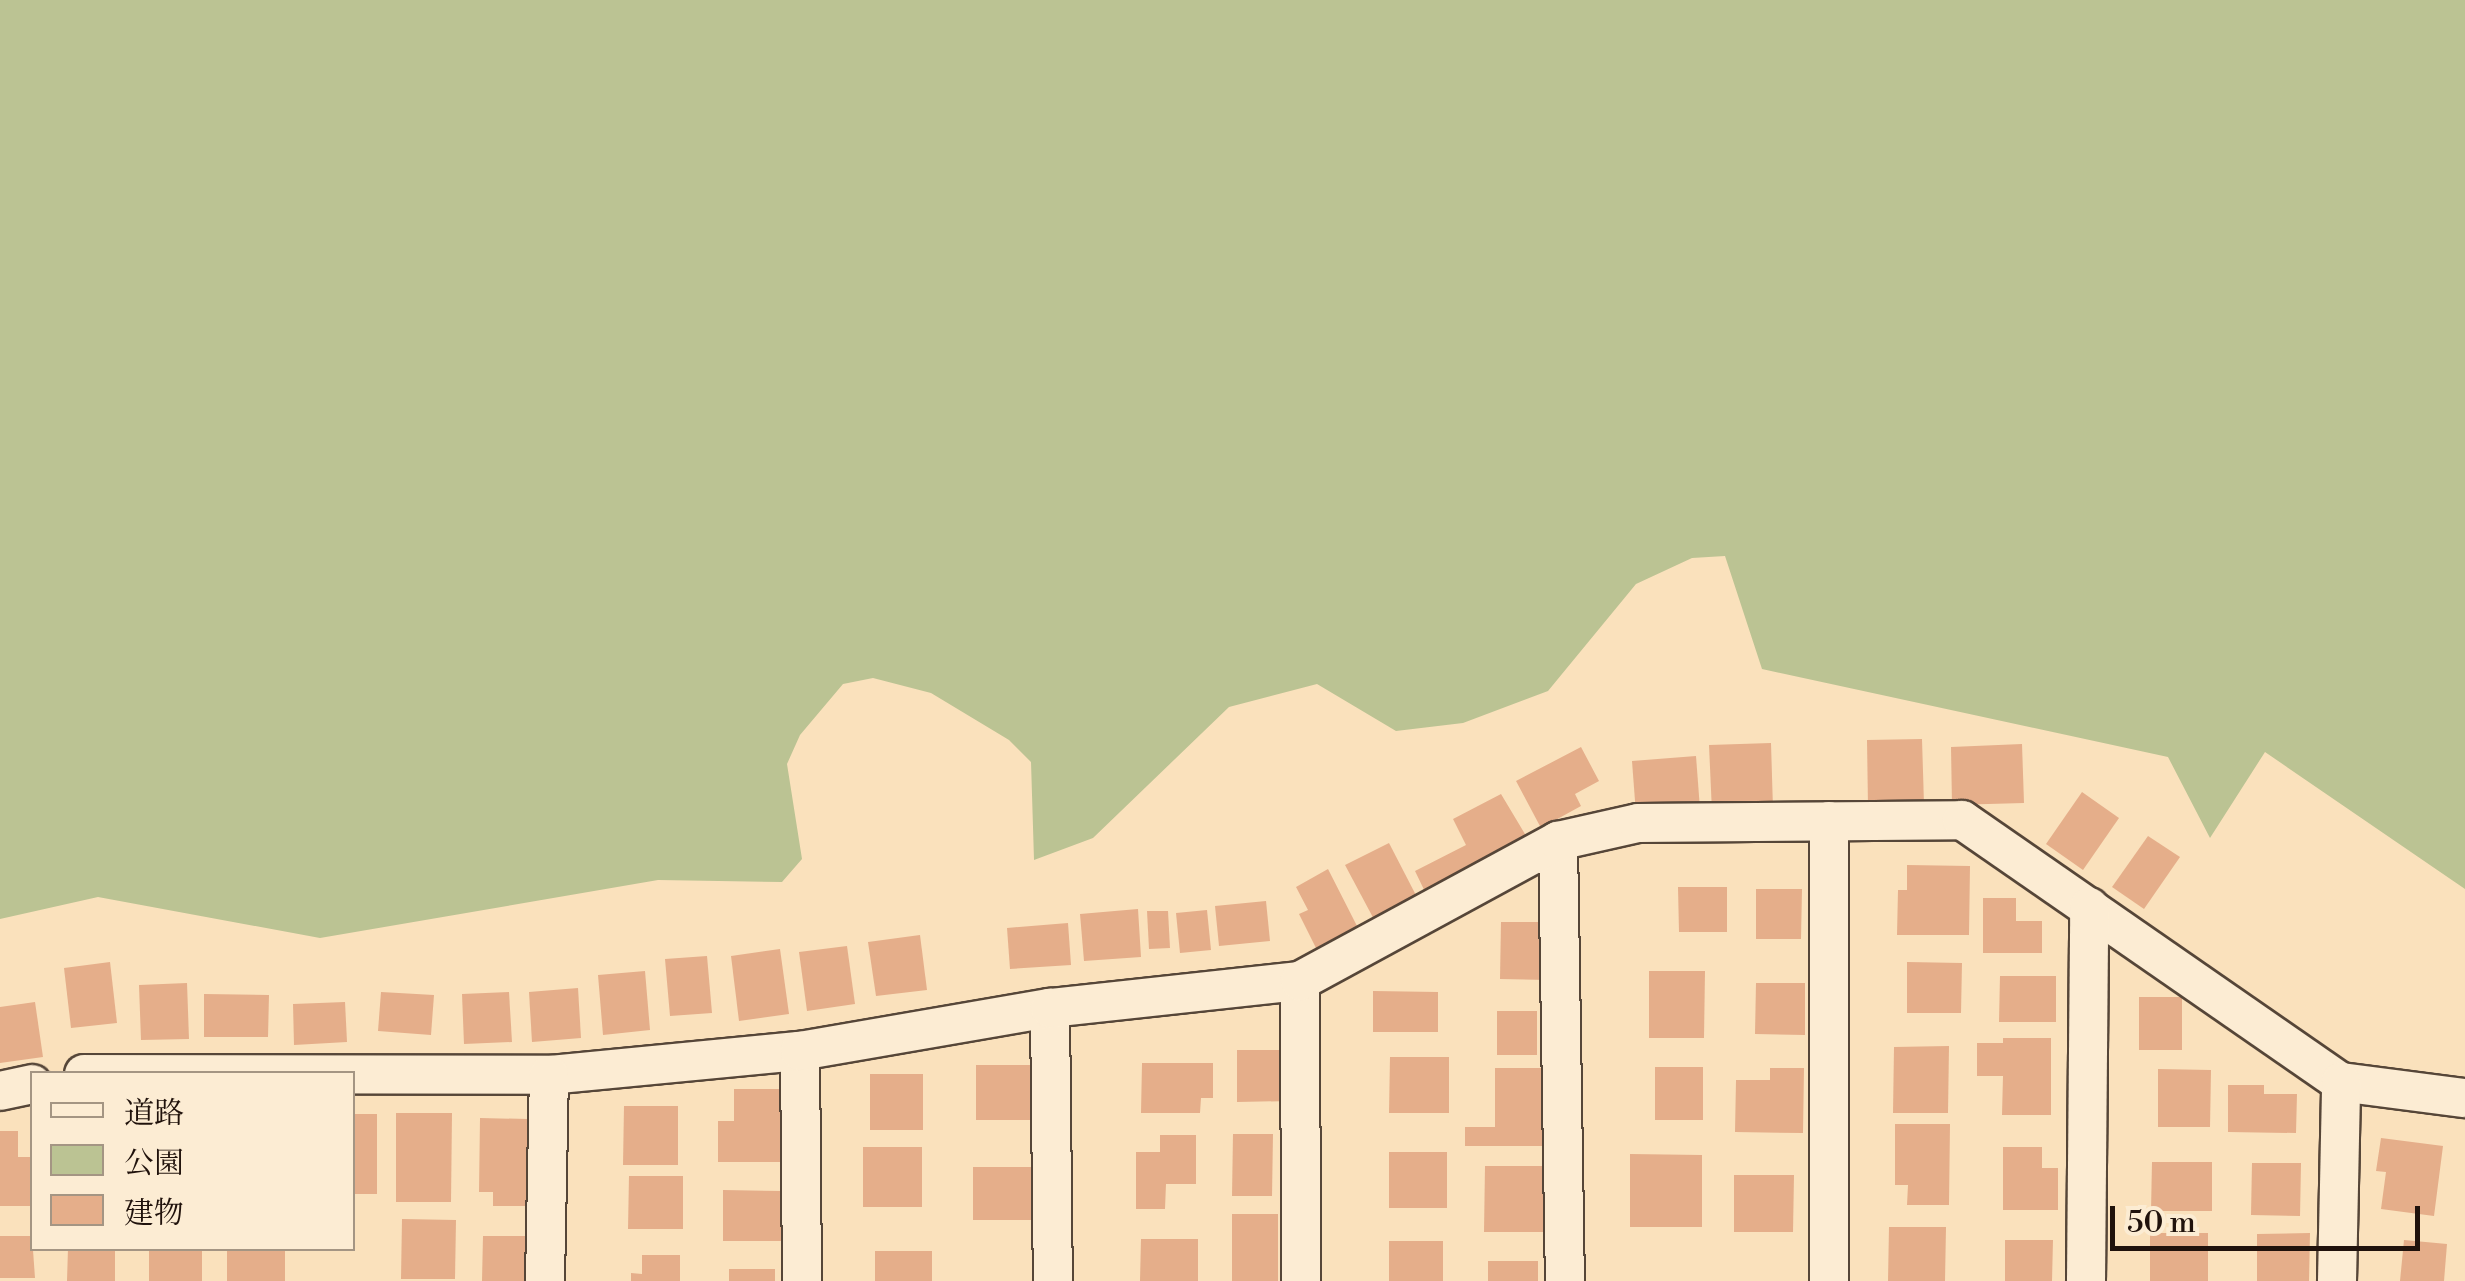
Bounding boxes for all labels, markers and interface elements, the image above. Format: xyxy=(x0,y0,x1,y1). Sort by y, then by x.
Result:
legend xyxy=(30,1071,355,1251)
text: 道路 xyxy=(124,1095,184,1133)
text: 公園 xyxy=(124,1145,184,1183)
scale bar xyxy=(2115,1186,2425,1248)
text: 建物 xyxy=(124,1195,184,1233)
text: 50 m xyxy=(2127,1204,2196,1242)

